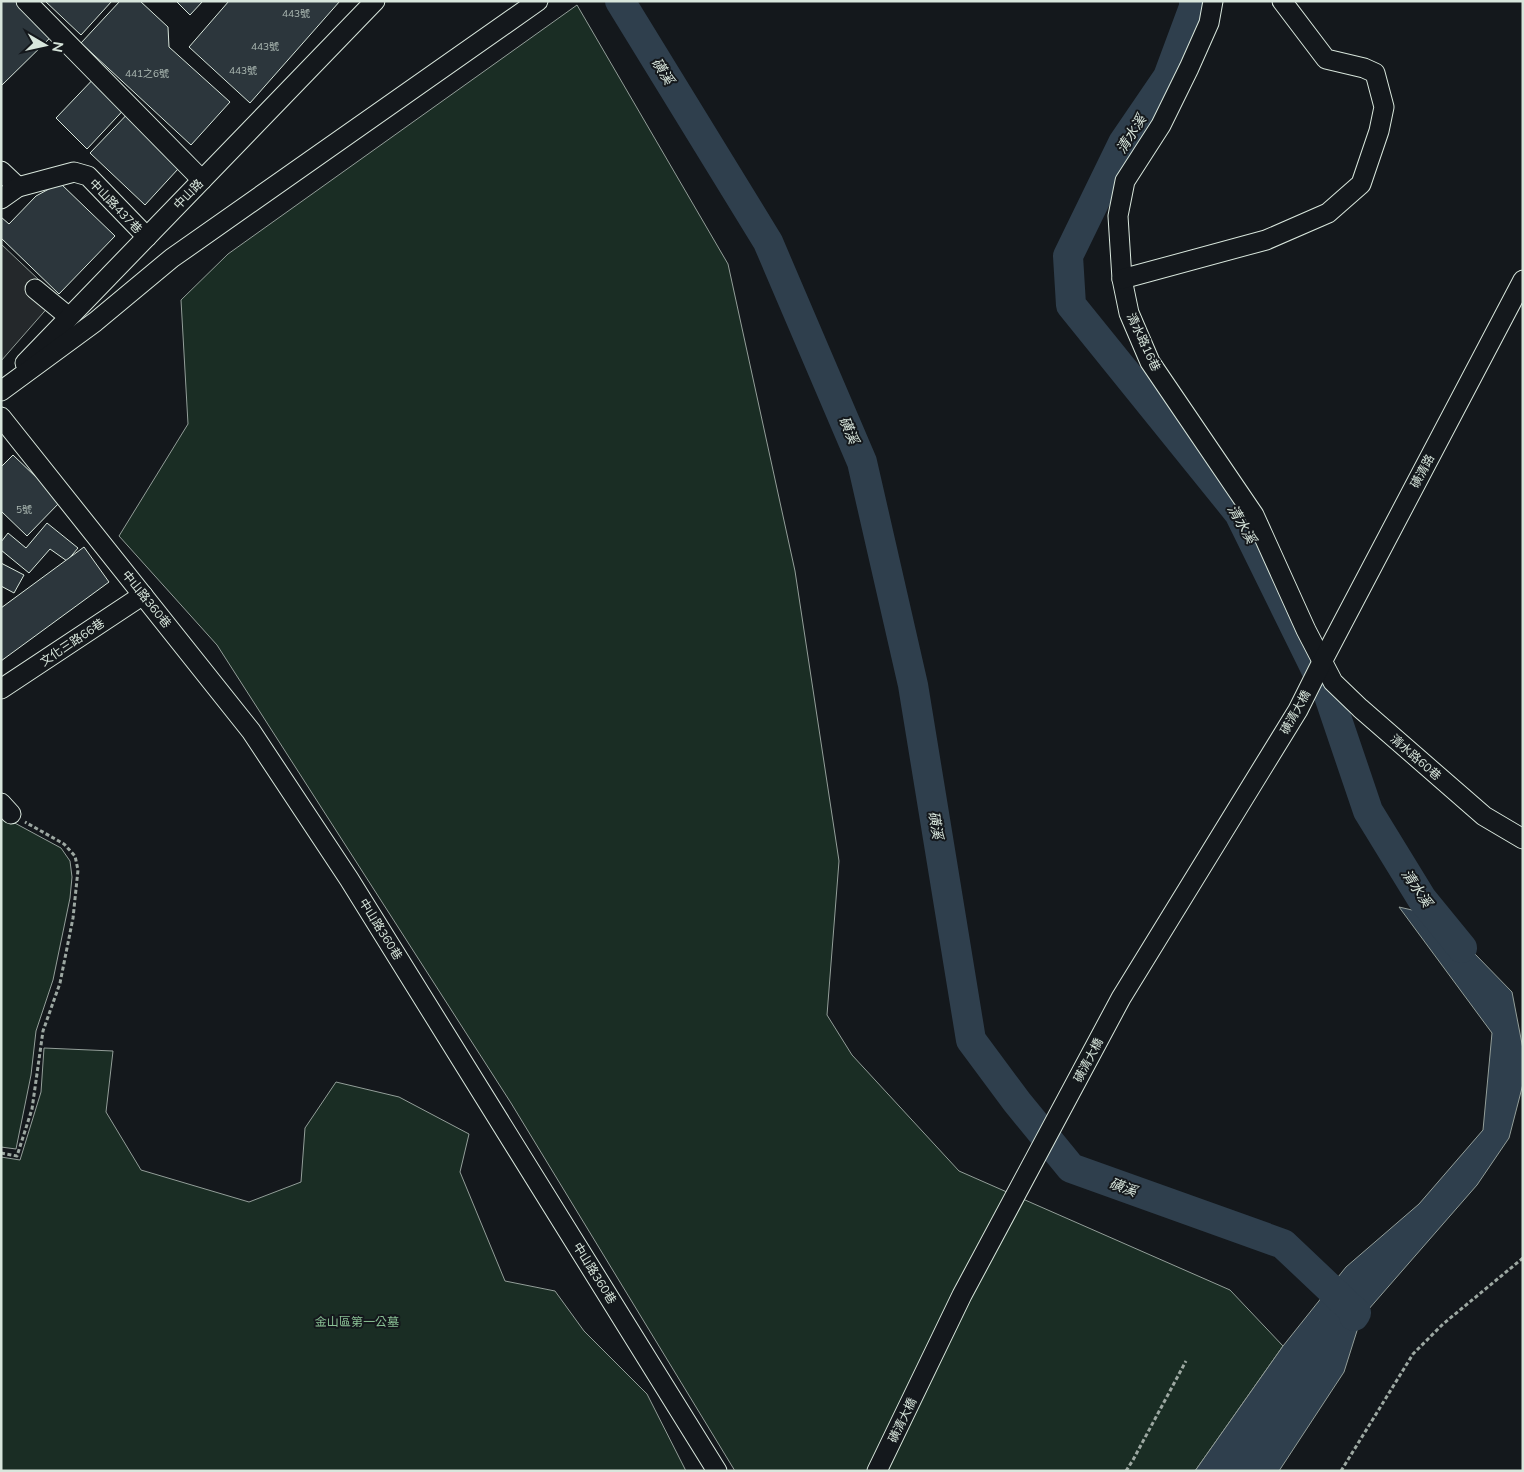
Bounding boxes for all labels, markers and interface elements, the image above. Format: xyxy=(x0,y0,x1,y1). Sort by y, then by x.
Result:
house number: 443號 xyxy=(282,7,310,20)
north arrow xyxy=(20,20,70,70)
text: N xyxy=(48,40,68,54)
house number: 443號 xyxy=(251,40,279,53)
water label: 磺溪 xyxy=(648,54,679,89)
house number: 443號 xyxy=(229,64,257,77)
house number: 441之6號 xyxy=(125,67,169,80)
water label: 清水溪 xyxy=(1112,110,1151,157)
street label: 中山路437巷 xyxy=(86,176,146,236)
street label: 中山路 xyxy=(170,176,206,212)
street label: 清水路16巷 xyxy=(1124,311,1164,373)
water label: 磺溪 xyxy=(835,414,864,448)
street label: 磺清路 xyxy=(1407,452,1437,490)
water label: 清水溪 xyxy=(1224,501,1261,548)
house number: 5號 xyxy=(16,503,32,516)
street label: 中山路360巷 xyxy=(119,567,175,631)
street label: 文化三路66巷 xyxy=(37,615,107,669)
street label: 磺清大橋 xyxy=(1277,687,1313,737)
street label: 清水路60巷 xyxy=(1388,731,1444,783)
water label: 磺溪 xyxy=(925,810,947,842)
water label: 清水溪 xyxy=(1398,866,1437,912)
street label: 中山路360巷 xyxy=(356,896,406,962)
street label: 磺清大橋 xyxy=(1070,1035,1106,1085)
water label: 磺溪 xyxy=(1107,1174,1141,1201)
street label: 中山路360巷 xyxy=(570,1240,620,1306)
park label: 金山區第一公墓 xyxy=(315,1314,399,1329)
street label: 磺清大橋 xyxy=(885,1395,919,1445)

